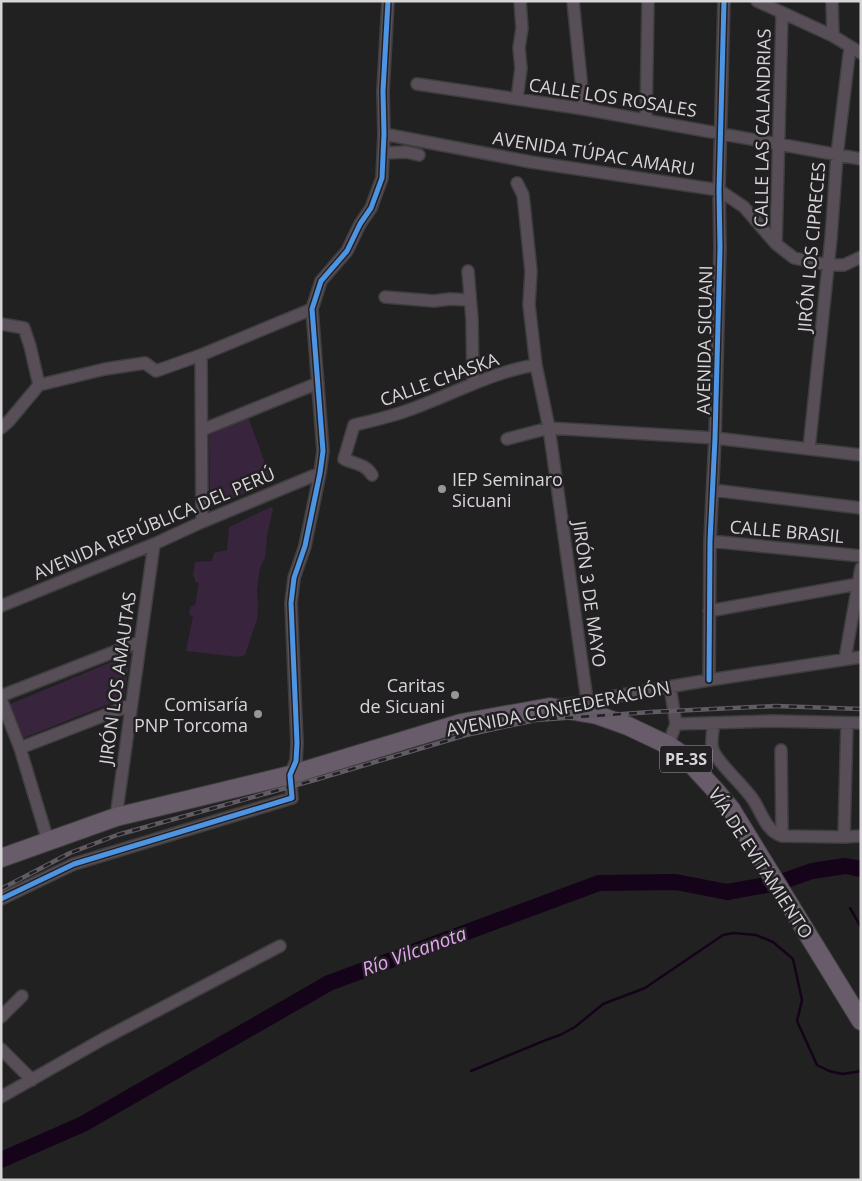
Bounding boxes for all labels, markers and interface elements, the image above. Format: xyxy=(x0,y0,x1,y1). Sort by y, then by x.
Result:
street label: CALLE LAS CALANDRIAS xyxy=(748,28,776,228)
street label: CALLE LOS ROSALES xyxy=(527,72,699,122)
street label: AVENIDA TÚPAC AMARU xyxy=(491,125,697,181)
street label: JIRÓN LOS CIPRECES xyxy=(791,161,830,335)
street label: AVENIDA SICUANI xyxy=(691,265,717,415)
street label: CALLE CHASKA xyxy=(376,346,502,412)
street label: AVENIDA REPÚBLICA DEL PERÚ xyxy=(29,461,279,585)
place label: IEP Seminaro Sicuani xyxy=(452,467,563,512)
marker: IEP Seminaro Sicuani xyxy=(436,483,448,495)
street label: CALLE BRASIL xyxy=(729,514,845,548)
street label: JIRÓN 3 DE MAYO xyxy=(568,517,612,669)
street label: JIRÓN LOS AMAUTAS xyxy=(93,590,141,768)
place label: Caritas de Sicuani xyxy=(360,673,445,718)
street label: AVENIDA CONFEDERACIÓN xyxy=(444,675,672,741)
marker: Caritas de Sicuani xyxy=(449,689,461,701)
place label: Comisaría PNP Torcoma xyxy=(134,692,248,737)
marker: Comisaría PNP Torcoma xyxy=(252,708,264,720)
road number: PE-3S xyxy=(660,746,712,772)
street label: VÍA DE EVITAMIENTO xyxy=(703,783,819,943)
water label: Río Vilcanota xyxy=(358,920,470,982)

